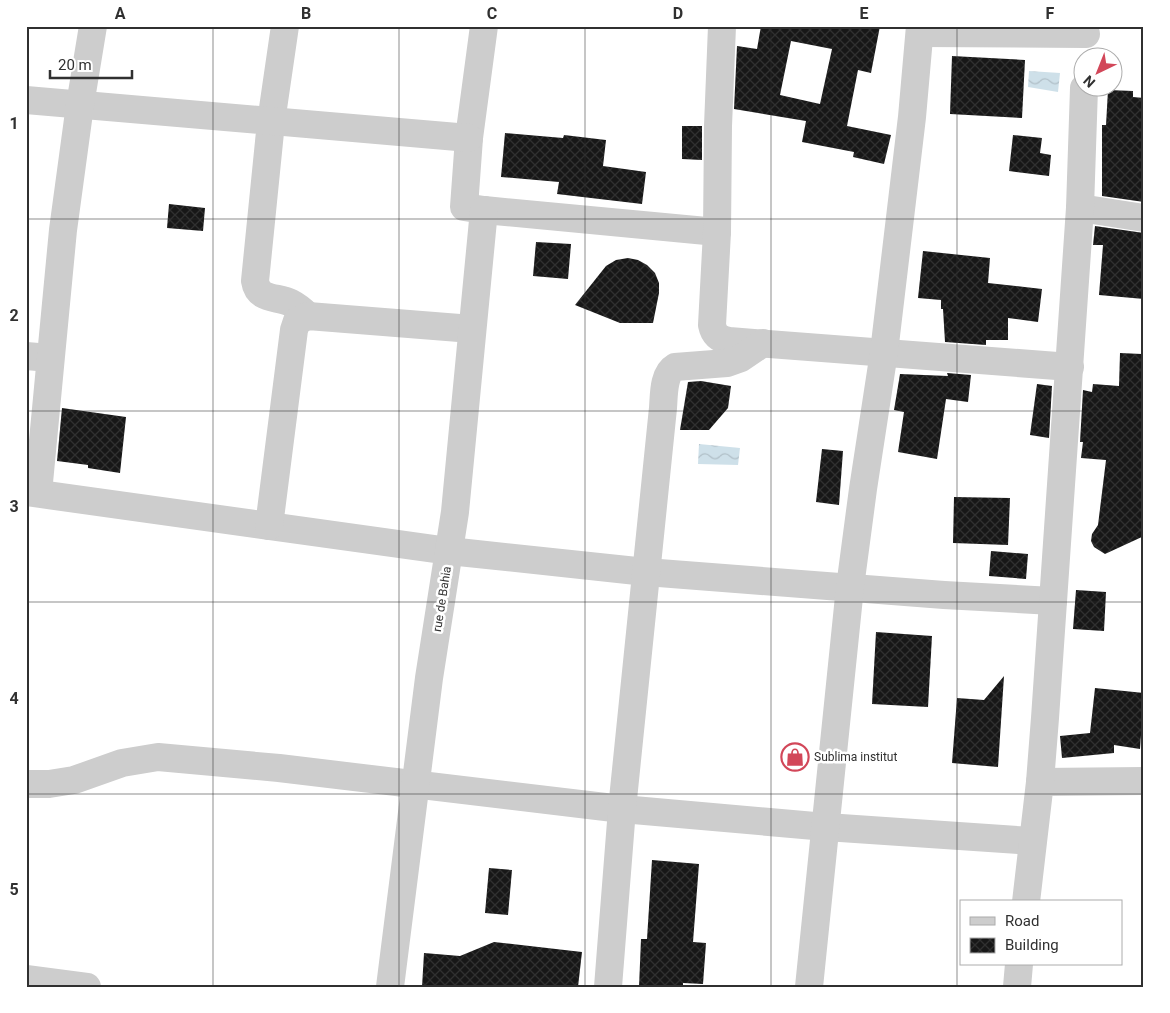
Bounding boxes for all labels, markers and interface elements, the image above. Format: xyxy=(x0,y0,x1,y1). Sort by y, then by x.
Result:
text: A xyxy=(115,4,126,23)
text: B xyxy=(301,4,311,23)
text: C xyxy=(487,4,497,23)
text: D xyxy=(673,4,683,23)
text: E xyxy=(860,4,869,23)
text: F xyxy=(1046,4,1055,23)
scale bar xyxy=(50,48,132,80)
north arrow xyxy=(1072,48,1122,98)
text: 20 m xyxy=(58,56,92,74)
text: N xyxy=(1080,72,1098,91)
text: 1 xyxy=(9,114,19,133)
text: 2 xyxy=(9,306,19,325)
text: 3 xyxy=(9,497,19,516)
street label: rue de Bahia xyxy=(430,565,454,633)
text: 4 xyxy=(9,689,19,708)
shop icon: Sublima institut xyxy=(780,742,810,772)
place label: Sublima institut xyxy=(814,750,897,764)
text: 5 xyxy=(9,880,19,899)
legend xyxy=(960,900,1122,966)
text: Road xyxy=(1005,912,1039,930)
text: Building xyxy=(1005,936,1059,954)

